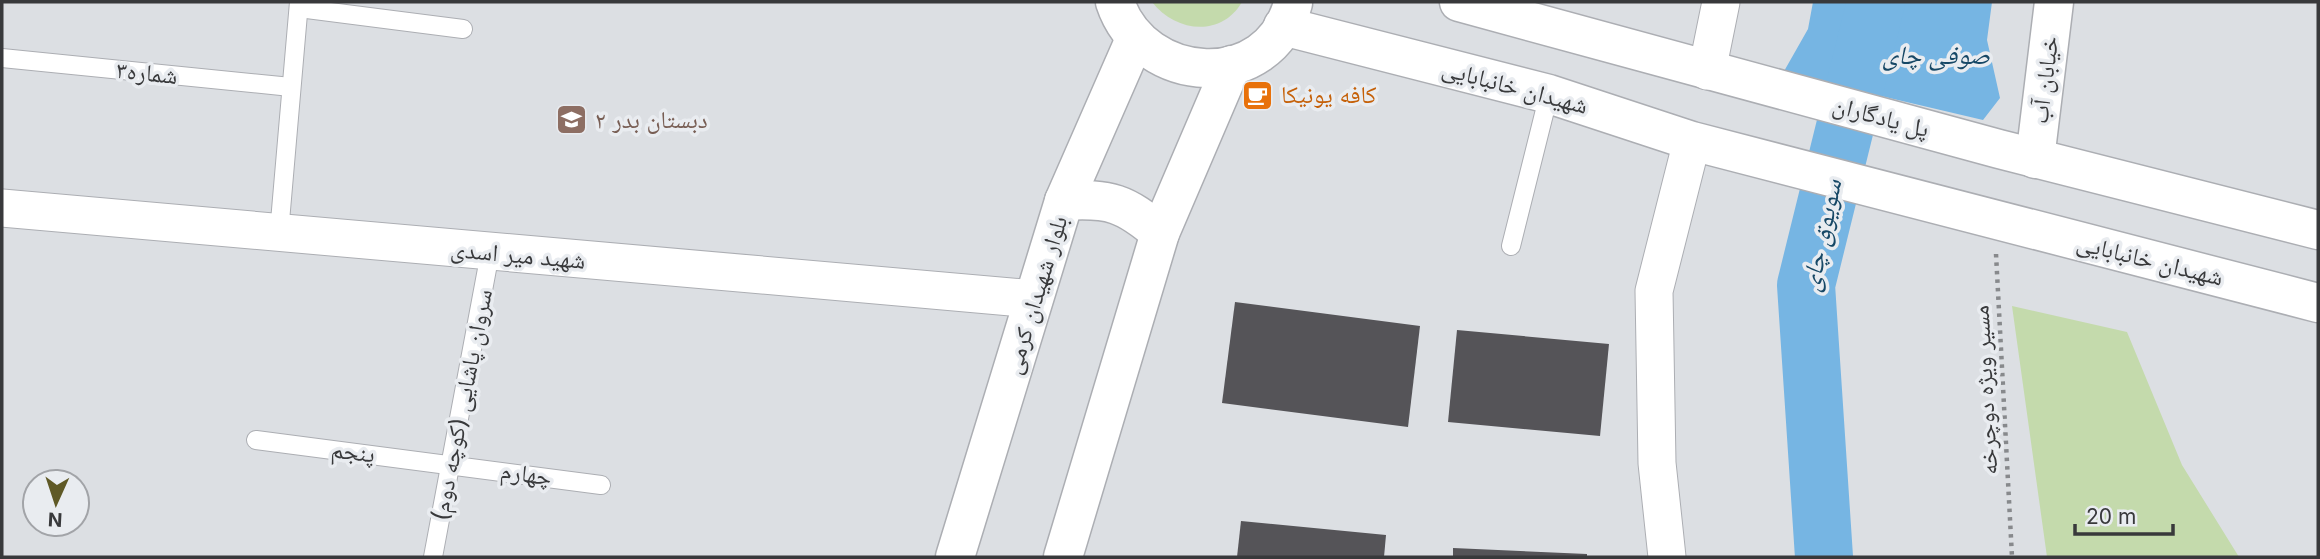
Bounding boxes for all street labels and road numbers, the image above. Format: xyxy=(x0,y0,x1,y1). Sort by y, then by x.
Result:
street label: خیابان آب xyxy=(2025,35,2064,125)
street label: شهیدان خانبابایی xyxy=(1439,53,1591,120)
street label: شماره۳ xyxy=(115,55,179,90)
street label: پل یادگاران xyxy=(1830,90,1932,143)
street label: بلوار شهیدان کرمی xyxy=(998,212,1073,378)
street label: شهیدان خانبابایی xyxy=(2074,227,2226,292)
street label: شهید میر اسدی xyxy=(449,234,587,275)
street label: سروان پاشایی (کوچه دوم) xyxy=(425,287,500,524)
street label: مسیر ویژه دوچرخه xyxy=(1966,304,2003,476)
street label: پنجم xyxy=(329,434,377,471)
street label: چهارم xyxy=(498,456,554,493)

